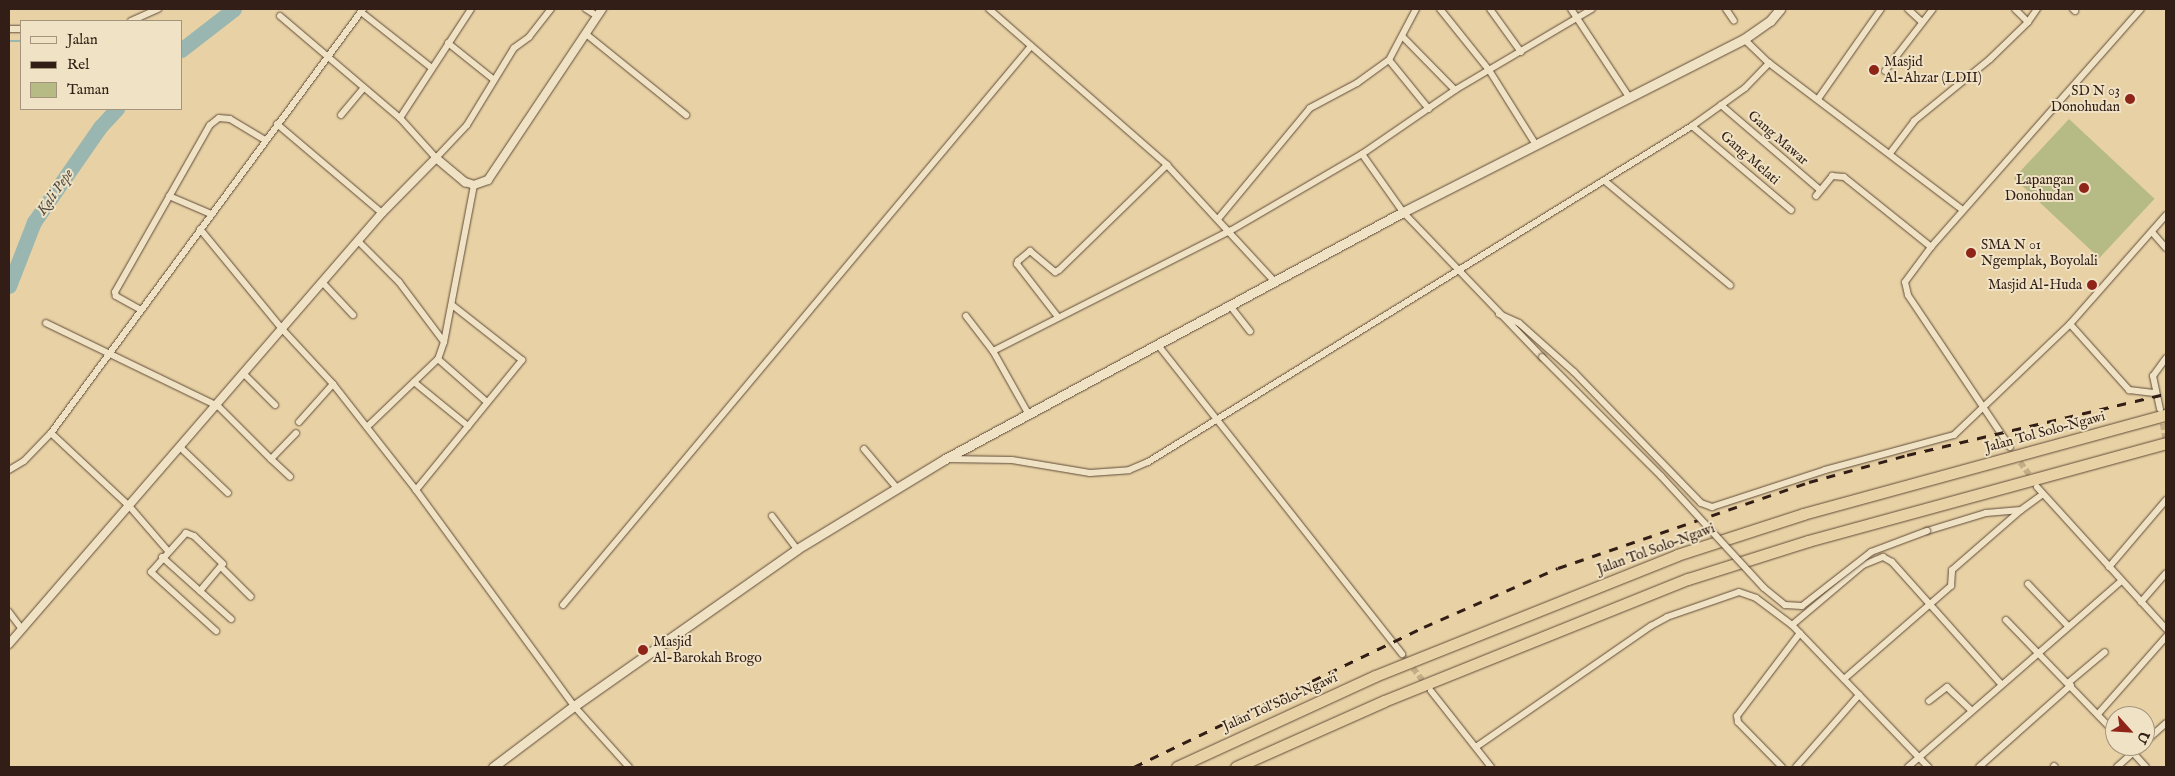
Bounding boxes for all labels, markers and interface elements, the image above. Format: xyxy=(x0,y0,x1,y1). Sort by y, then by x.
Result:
legend xyxy=(20,20,182,110)
text: Jalan xyxy=(67,30,98,49)
place label: Masjid Al-Ahzar (LDII) xyxy=(1884,54,1982,86)
text: Rel xyxy=(67,55,89,74)
marker: Masjid Al-Ahzar (LDII) xyxy=(1868,64,1880,76)
text: Taman xyxy=(67,80,109,99)
place label: SD N 03 Donohudan xyxy=(2051,83,2120,115)
marker: SD N 03 Donohudan xyxy=(2124,93,2136,105)
street label: Gang Mawar xyxy=(1744,107,1812,169)
street label: Gang Melati xyxy=(1717,128,1783,188)
water label: Kali Pepe xyxy=(33,166,77,218)
place label: Lapangan Donohudan xyxy=(2005,172,2074,204)
marker: Lapangan Donohudan xyxy=(2078,182,2090,194)
place label: SMA N 01 Ngemplak, Boyolali xyxy=(1981,237,2098,270)
marker: SMA N 01 Ngemplak, Boyolali xyxy=(1965,247,1977,259)
place label: Masjid Al-Huda xyxy=(1988,277,2082,293)
marker: Masjid Al-Huda xyxy=(2086,279,2098,291)
street label: Jalan Tol Solo–Ngawi xyxy=(1983,408,2107,456)
street label: Jalan Tol Solo–Ngawi xyxy=(1595,520,1717,578)
place label: Masjid Al-Barokah Brogo xyxy=(653,634,762,666)
marker: Masjid Al-Barokah Brogo xyxy=(637,644,649,656)
street label: Jalan Tol Solo–Ngawi xyxy=(1220,669,1340,735)
north arrow xyxy=(2105,706,2155,756)
text: U xyxy=(2132,728,2153,746)

